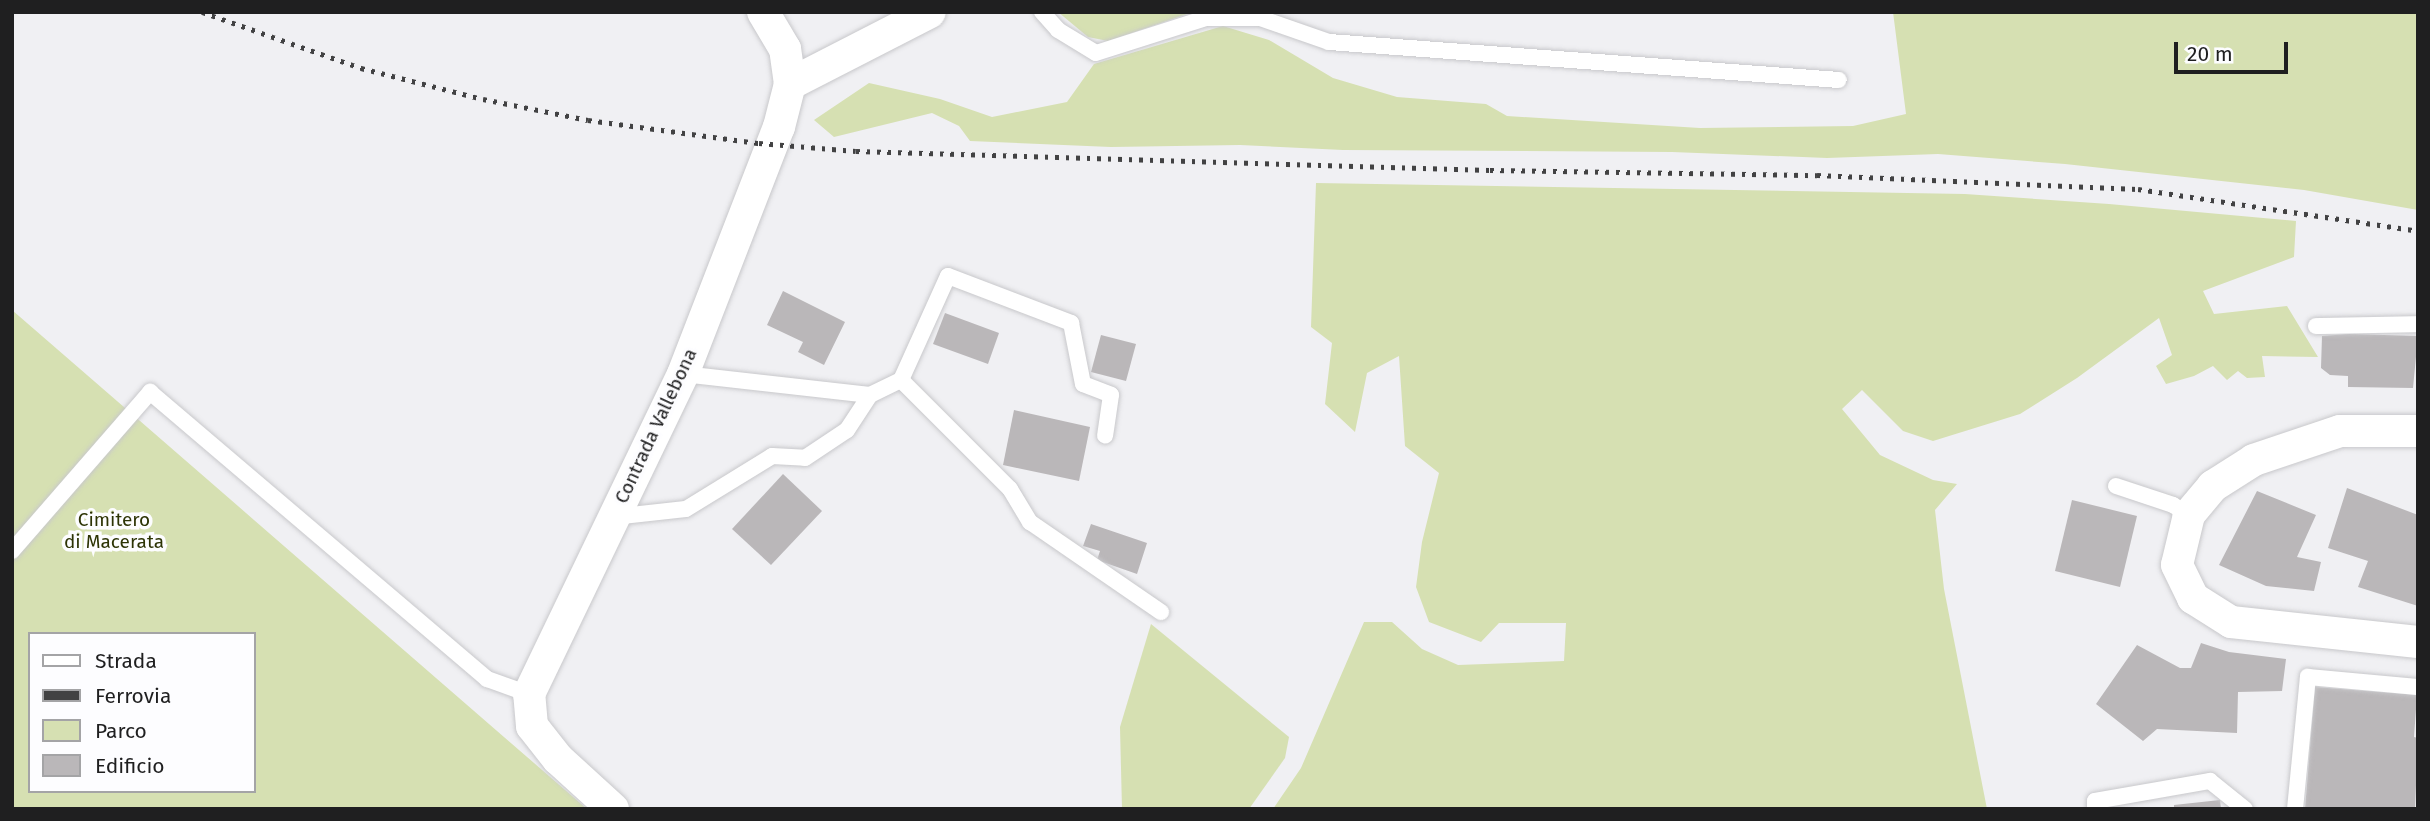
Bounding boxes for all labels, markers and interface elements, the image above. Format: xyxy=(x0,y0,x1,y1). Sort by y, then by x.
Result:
scale bar xyxy=(2178,28,2292,72)
text: 20 m xyxy=(2187,41,2233,67)
street label: Contrada Vallebona xyxy=(610,345,702,507)
park label: Cimitero di Macerata xyxy=(64,509,164,553)
legend xyxy=(28,632,256,793)
text: Strada xyxy=(95,648,157,674)
text: Ferrovia xyxy=(95,683,171,709)
text: Parco xyxy=(95,718,147,744)
text: Edificio xyxy=(95,753,165,779)

